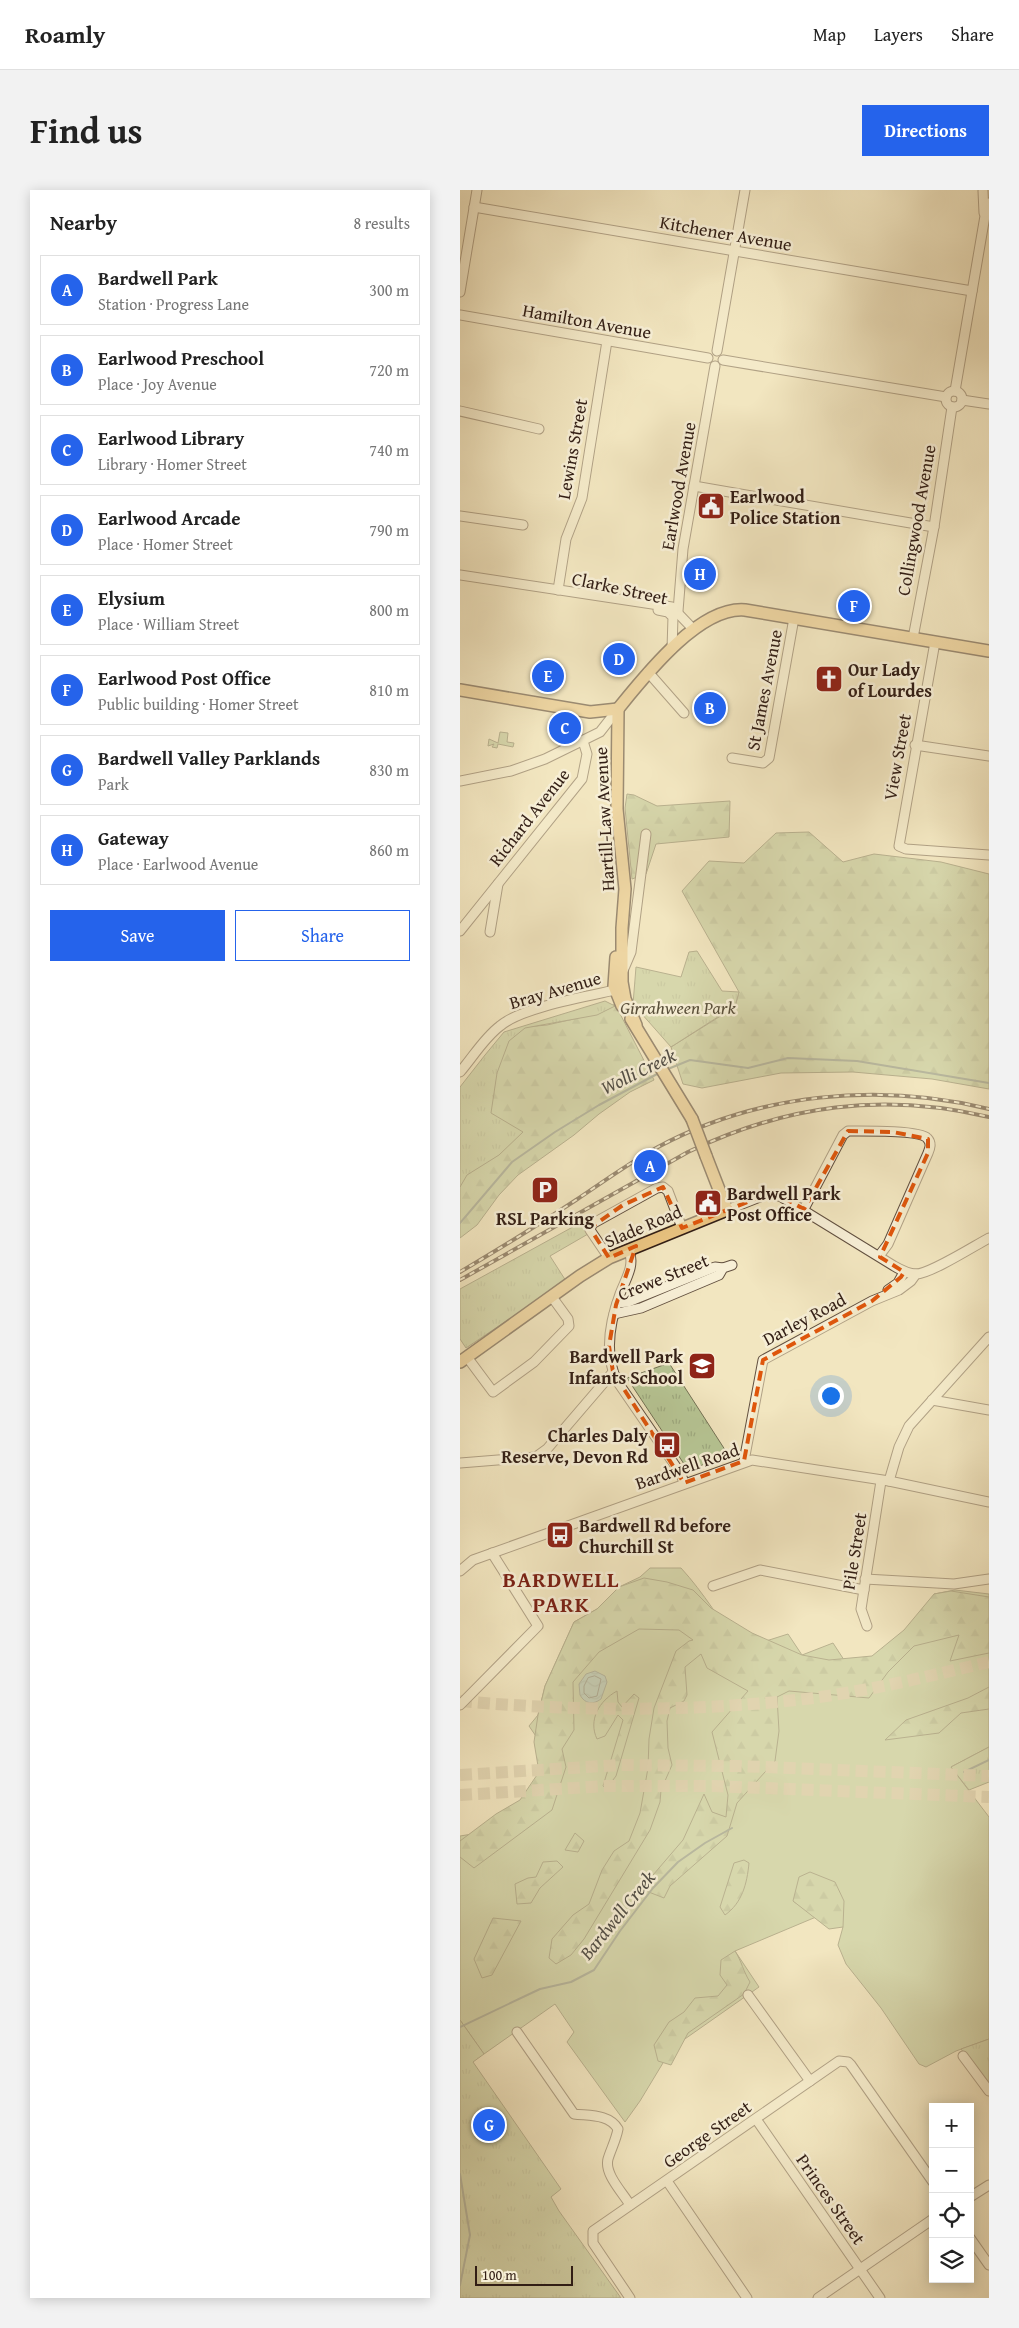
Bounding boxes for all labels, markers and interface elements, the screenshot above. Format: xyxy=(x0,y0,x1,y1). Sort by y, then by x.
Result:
text: Roamly xyxy=(25,17,105,52)
text: Map xyxy=(813,21,846,48)
text: Layers xyxy=(874,21,923,48)
text: Share xyxy=(951,21,994,48)
text: Find us xyxy=(30,105,143,156)
button: Directions xyxy=(862,105,989,156)
text: Nearby xyxy=(50,207,117,238)
street label: Kitchener Avenue xyxy=(658,208,794,258)
text: 8 results xyxy=(353,211,410,235)
text: Bardwell Park xyxy=(98,264,218,292)
text: A xyxy=(62,278,72,302)
text: 300 m xyxy=(369,278,409,302)
text: Station · Progress Lane xyxy=(98,292,249,316)
street label: Hamilton Avenue xyxy=(521,296,653,346)
text: Earlwood Preschool xyxy=(98,344,264,372)
text: B xyxy=(62,358,72,382)
text: 720 m xyxy=(369,358,409,382)
text: Place · Joy Avenue xyxy=(98,372,217,396)
street label: Lewins Street xyxy=(550,396,594,501)
street label: Earlwood Avenue xyxy=(653,420,703,552)
text: Earlwood Library xyxy=(98,424,244,452)
text: C xyxy=(62,438,72,462)
text: 740 m xyxy=(369,438,409,462)
street label: Collingwood Avenue xyxy=(889,442,943,598)
text: Library · Homer Street xyxy=(98,452,247,476)
place label: Earlwood Police Station xyxy=(730,483,841,531)
public building icon: Earlwood Police Station xyxy=(696,491,726,521)
text: Earlwood Arcade xyxy=(98,504,241,532)
text: D xyxy=(62,518,72,542)
text: 790 m xyxy=(369,518,409,542)
text: Place · Homer Street xyxy=(98,532,233,556)
pin: H xyxy=(684,555,716,593)
street label: Clarke Street xyxy=(570,565,671,611)
text: Elysium xyxy=(98,584,165,612)
pin: F xyxy=(838,587,870,625)
text: E xyxy=(63,598,71,622)
text: 800 m xyxy=(369,598,409,622)
text: Place · William Street xyxy=(98,612,239,636)
street label: St James Avenue xyxy=(739,627,789,753)
pin: D xyxy=(603,640,635,678)
place label: Our Lady of Lourdes xyxy=(848,656,932,704)
pin: E xyxy=(532,657,564,695)
text: Earlwood Post Office xyxy=(98,664,271,692)
church icon: Our Lady of Lourdes xyxy=(814,664,844,694)
text: F xyxy=(63,678,71,702)
text: 810 m xyxy=(369,678,409,702)
pin: B xyxy=(694,689,726,727)
text: Public building · Homer Street xyxy=(98,692,299,716)
pin: C xyxy=(549,709,581,747)
street label: View Street xyxy=(876,711,918,802)
text: Bardwell Valley Parklands xyxy=(98,744,320,772)
street label: Hartill-Law Avenue xyxy=(587,746,621,892)
text: G xyxy=(62,758,72,782)
text: 830 m xyxy=(369,758,409,782)
street label: Richard Avenue xyxy=(482,762,576,872)
text: Park xyxy=(98,772,129,796)
text: Gateway xyxy=(98,824,169,852)
text: H xyxy=(61,838,73,862)
text: 860 m xyxy=(369,838,409,862)
text: Place · Earlwood Avenue xyxy=(98,852,258,876)
button: Save xyxy=(50,910,225,961)
button: Share xyxy=(235,910,410,961)
street label: Bray Avenue xyxy=(506,964,604,1016)
park label: Girrahween Park xyxy=(620,994,736,1021)
water label: Wolli Creek xyxy=(596,1041,681,1101)
pin: A xyxy=(634,1147,666,1185)
parking icon: RSL Parking xyxy=(530,1175,560,1205)
place label: Bardwell Park Post Office xyxy=(727,1180,841,1228)
public building icon: Bardwell Park Post Office xyxy=(693,1188,723,1218)
street label: Slade Road xyxy=(600,1197,686,1254)
place label: RSL Parking xyxy=(496,1205,594,1232)
street label: Crewe Street xyxy=(614,1246,713,1307)
street label: Darley Road xyxy=(758,1286,851,1352)
place label: Bardwell Park Infants School xyxy=(569,1343,684,1391)
school or university icon: Bardwell Park Infants School xyxy=(687,1351,717,1381)
your location xyxy=(818,1383,844,1409)
place label: Charles Daly Reserve, Devon Rd xyxy=(501,1422,649,1470)
bus stop icon: Charles Daly Reserve, Devon Rd xyxy=(652,1430,682,1460)
street label: Bardwell Road xyxy=(631,1436,743,1496)
street label: Pile Street xyxy=(835,1510,874,1592)
place label: Bardwell Rd before Churchill St xyxy=(579,1512,731,1560)
bus stop icon: Bardwell Rd before Churchill St xyxy=(545,1520,575,1550)
district label: BARDWELL PARK xyxy=(503,1563,619,1620)
water label: Bardwell Creek xyxy=(572,1864,662,1966)
street label: George Street xyxy=(657,2093,757,2174)
map controls xyxy=(929,2103,974,2283)
button: + xyxy=(929,2103,974,2148)
pin: G xyxy=(473,2106,505,2144)
street label: Princes Street xyxy=(790,2148,873,2250)
button: − xyxy=(929,2148,974,2193)
button: locate xyxy=(929,2193,974,2238)
button: layers xyxy=(929,2238,974,2283)
scale bar xyxy=(475,2263,572,2286)
text: 100 m xyxy=(482,2265,517,2285)

